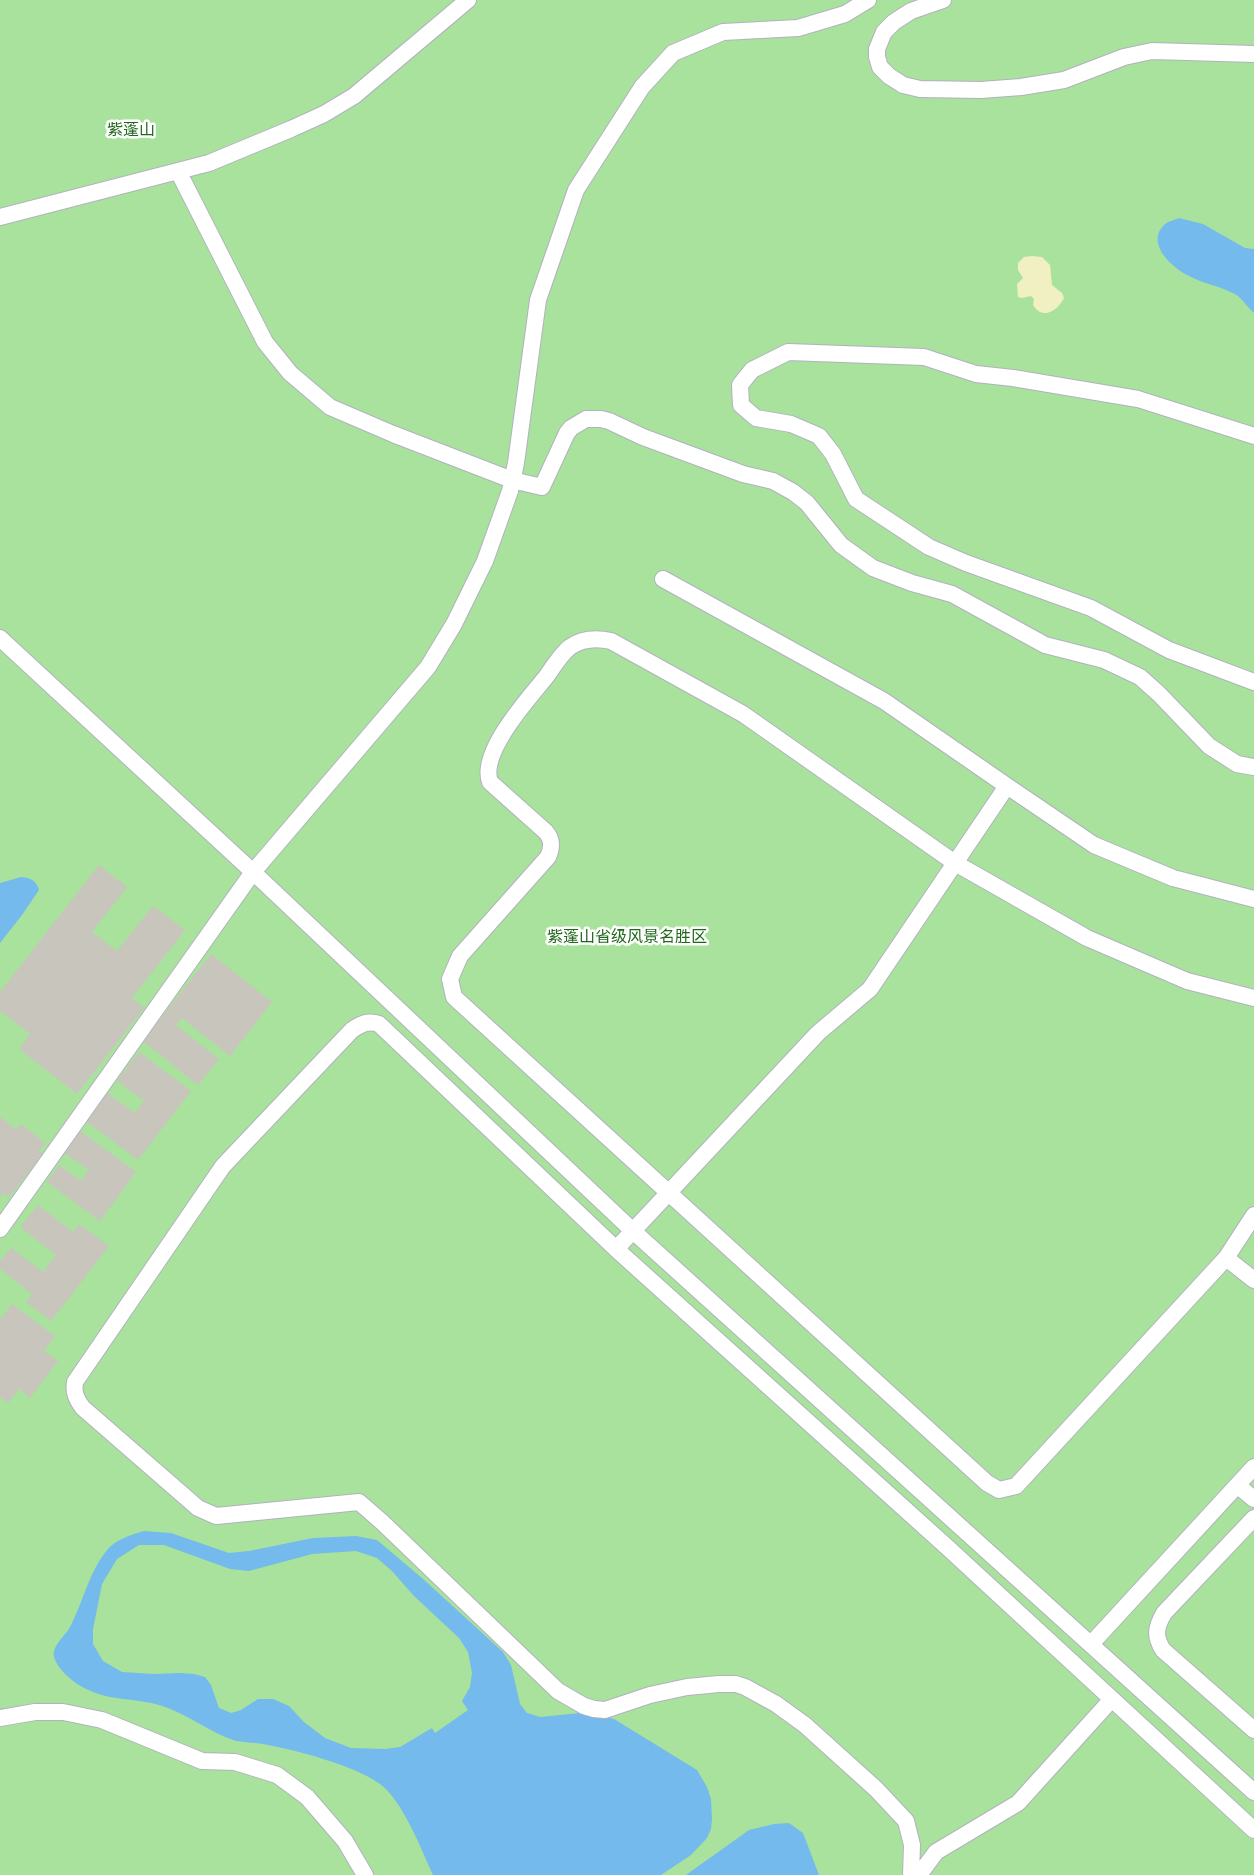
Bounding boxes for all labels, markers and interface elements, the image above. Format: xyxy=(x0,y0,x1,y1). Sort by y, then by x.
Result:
park label: 紫蓬山 xyxy=(107,121,155,141)
park label: 紫蓬山省级风景名胜区 xyxy=(547,928,707,948)

